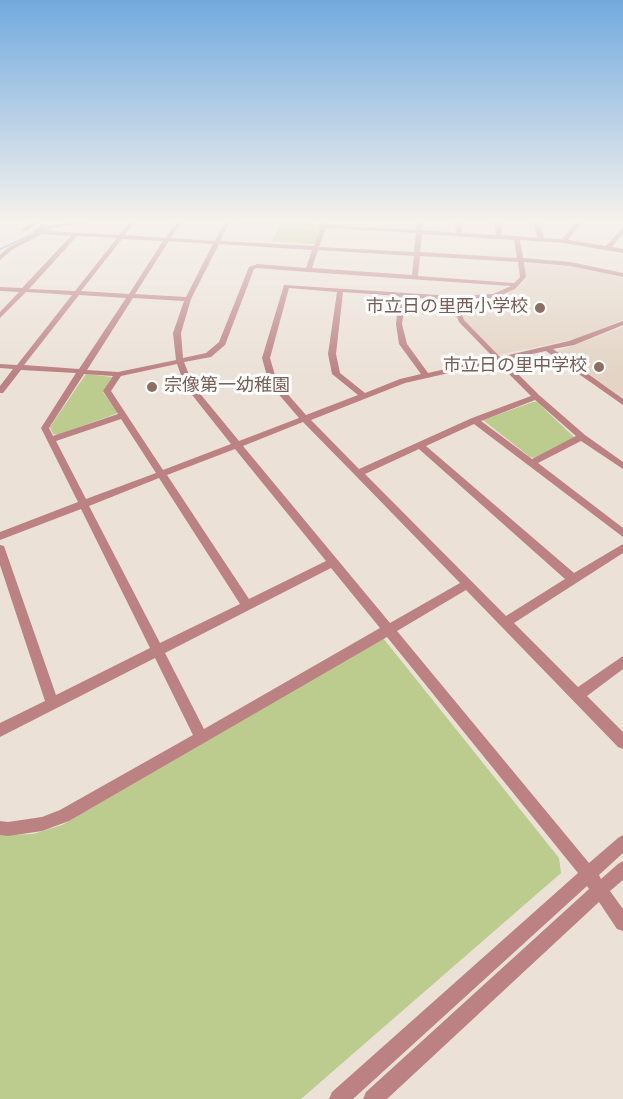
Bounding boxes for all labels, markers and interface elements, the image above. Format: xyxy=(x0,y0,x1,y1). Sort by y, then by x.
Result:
place label: 市立日の里西小学校 xyxy=(366,297,528,319)
marker: 市立日の里西小学校 xyxy=(533,301,547,315)
place label: 市立日の里中学校 xyxy=(443,356,587,378)
marker: 市立日の里中学校 xyxy=(592,360,606,374)
place label: 宗像第一幼稚園 xyxy=(164,376,290,398)
marker: 宗像第一幼稚園 xyxy=(145,380,159,394)

